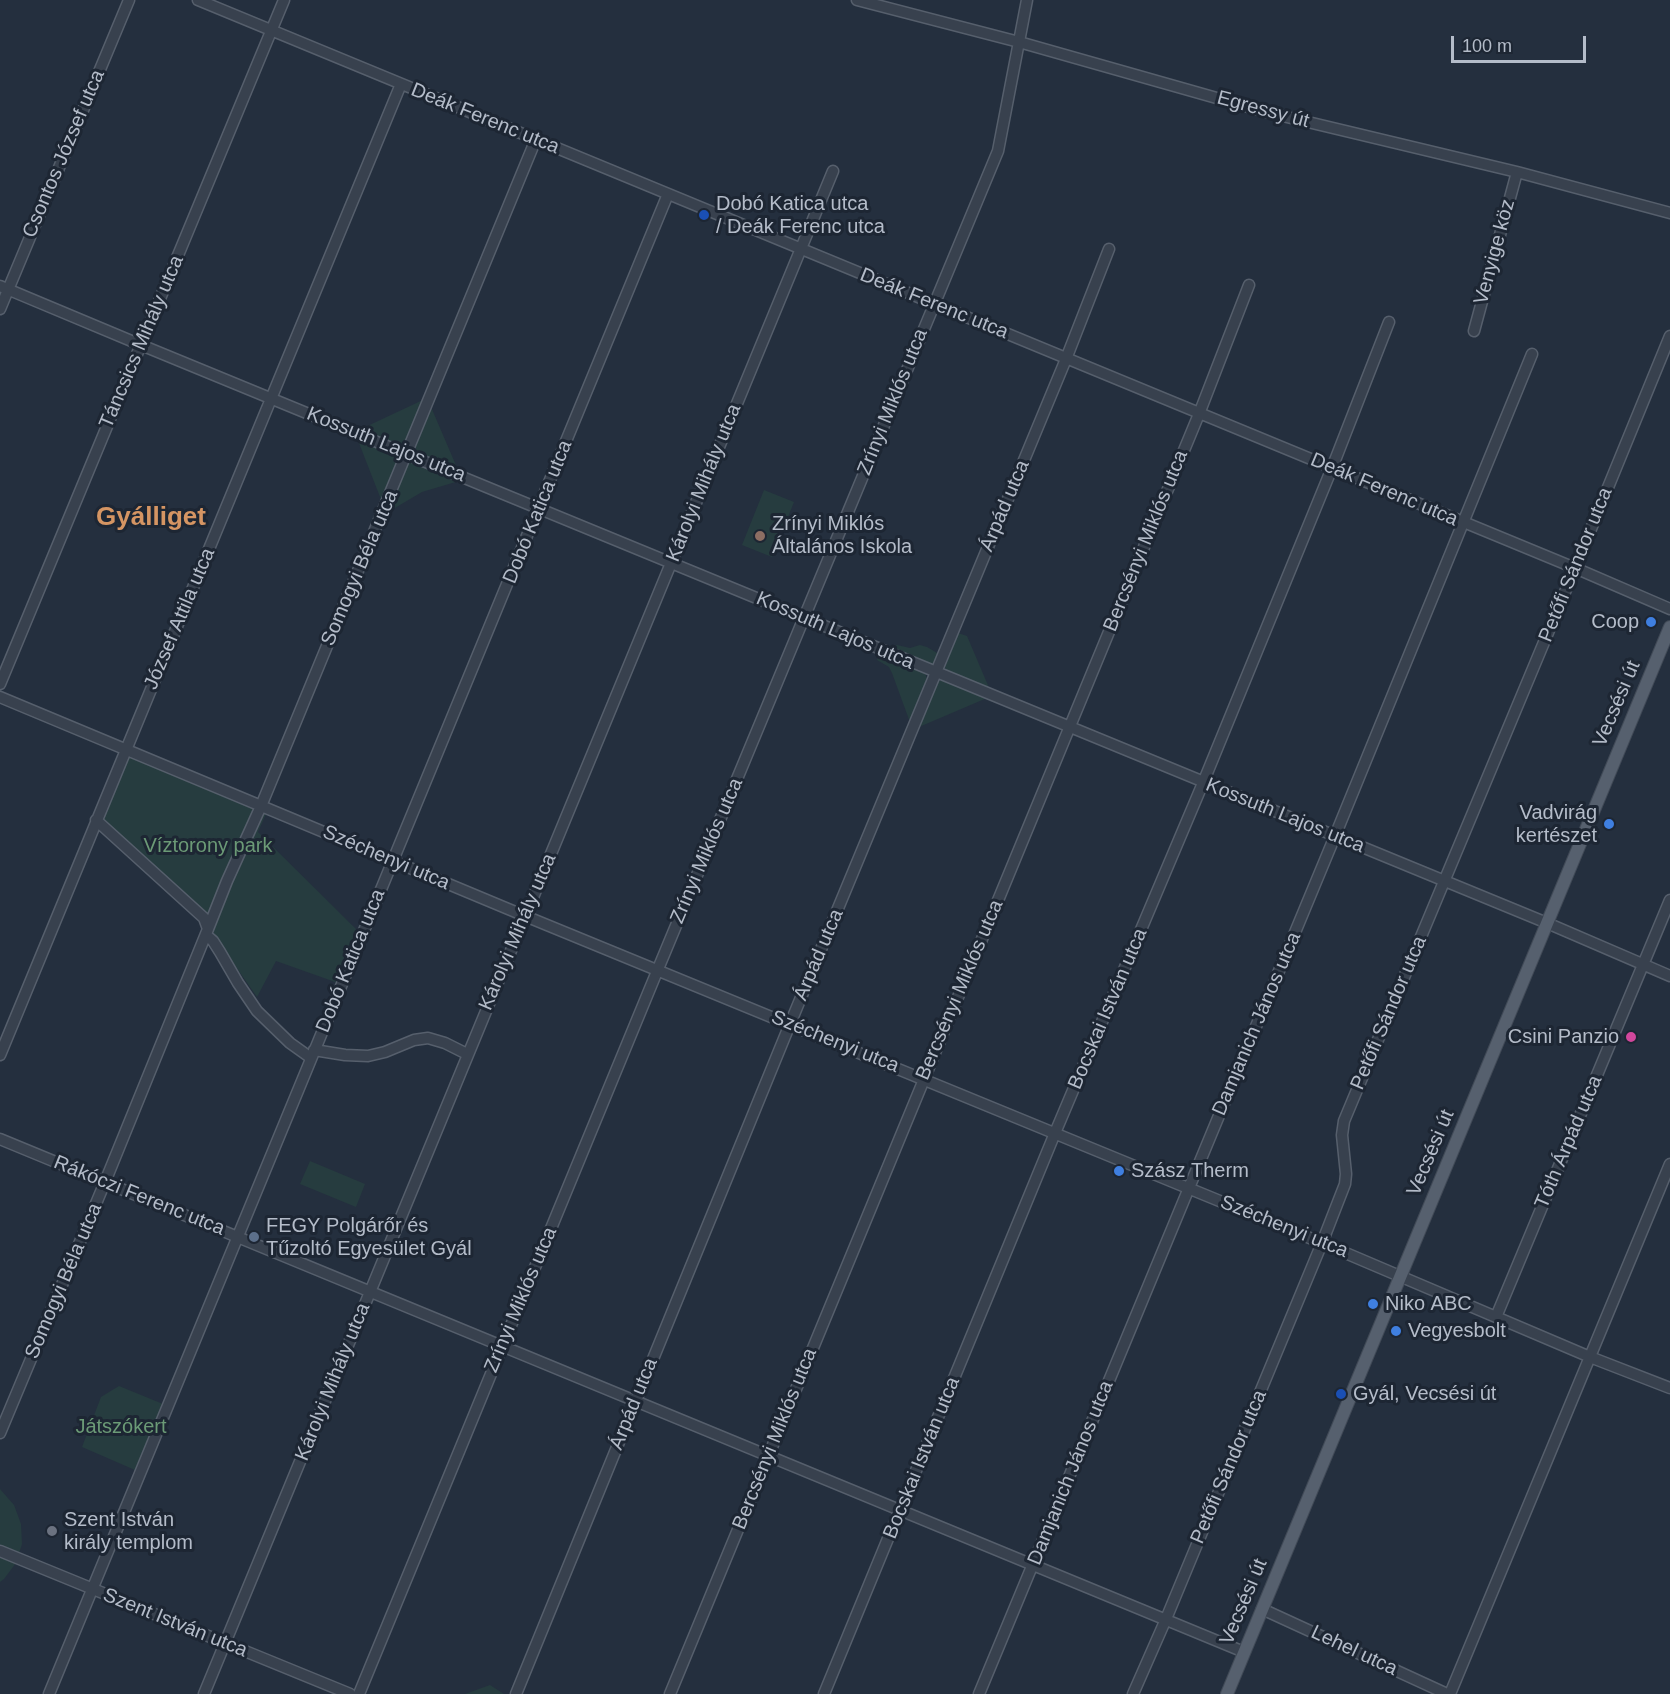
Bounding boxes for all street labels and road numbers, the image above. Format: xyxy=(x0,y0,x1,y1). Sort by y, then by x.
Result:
street label: Csontos József utca xyxy=(18,66,110,242)
street label: Deák Ferenc utca xyxy=(407,78,563,160)
street label: Egressy út xyxy=(1214,86,1312,134)
street label: Venyige köz xyxy=(1469,197,1521,307)
street label: Táncsics Mihály utca xyxy=(95,252,189,432)
street label: Deák Ferenc utca xyxy=(856,263,1012,345)
street label: Zrínyi Miklós utca xyxy=(853,325,933,479)
street label: Károlyi Mihály utca xyxy=(661,401,747,565)
street label: Kossuth Lajos utca xyxy=(303,402,469,488)
street label: Dobó Katica utca xyxy=(498,437,578,587)
street label: Bercsényi Miklós utca xyxy=(1099,447,1193,635)
street label: Deák Ferenc utca xyxy=(1307,448,1461,532)
street label: Árpád utca xyxy=(975,457,1035,555)
street label: Petőfi Sándor utca xyxy=(1534,484,1618,646)
street label: Somogyi Béla utca xyxy=(316,487,404,649)
street label: József Attila utca xyxy=(139,545,221,693)
street label: Kossuth Lajos utca xyxy=(753,587,917,675)
street label: Vecsési út xyxy=(1588,657,1646,751)
street label: Kossuth Lajos utca xyxy=(1202,773,1368,859)
street label: Zrínyi Miklós utca xyxy=(666,775,748,927)
street label: Széchenyi utca xyxy=(319,820,453,896)
street label: Károlyi Mihály utca xyxy=(474,850,562,1014)
street label: Dobó Katica utca xyxy=(311,886,391,1036)
street label: Bercsényi Miklós utca xyxy=(911,896,1009,1084)
street label: Árpád utca xyxy=(789,906,849,1004)
street label: Bocskai István utca xyxy=(1063,925,1153,1093)
street label: Damjanich János utca xyxy=(1208,929,1306,1119)
street label: Petőfi Sándor utca xyxy=(1346,933,1432,1093)
street label: Széchenyi utca xyxy=(768,1005,902,1079)
street label: Tóth Árpád utca xyxy=(1530,1072,1608,1212)
street label: Vecsési út xyxy=(1402,1106,1460,1200)
street label: Rákóczi Ferenc utca xyxy=(50,1151,228,1241)
street label: Széchenyi utca xyxy=(1217,1190,1351,1264)
street label: Somogyi Béla utca xyxy=(20,1200,108,1362)
street label: Zrínyi Miklós utca xyxy=(480,1224,562,1376)
street label: Károlyi Mihály utca xyxy=(290,1300,376,1464)
street label: Bercsényi Miklós utca xyxy=(728,1345,822,1533)
street label: Árpád utca xyxy=(605,1355,663,1453)
street label: Bocskai István utca xyxy=(879,1374,965,1542)
street label: Damjanich János utca xyxy=(1023,1377,1119,1569)
street label: Petőfi Sándor utca xyxy=(1186,1387,1272,1547)
street label: Vecsési út xyxy=(1215,1555,1273,1649)
street label: Szent István utca xyxy=(99,1583,251,1663)
street label: Lehel utca xyxy=(1307,1621,1401,1681)

